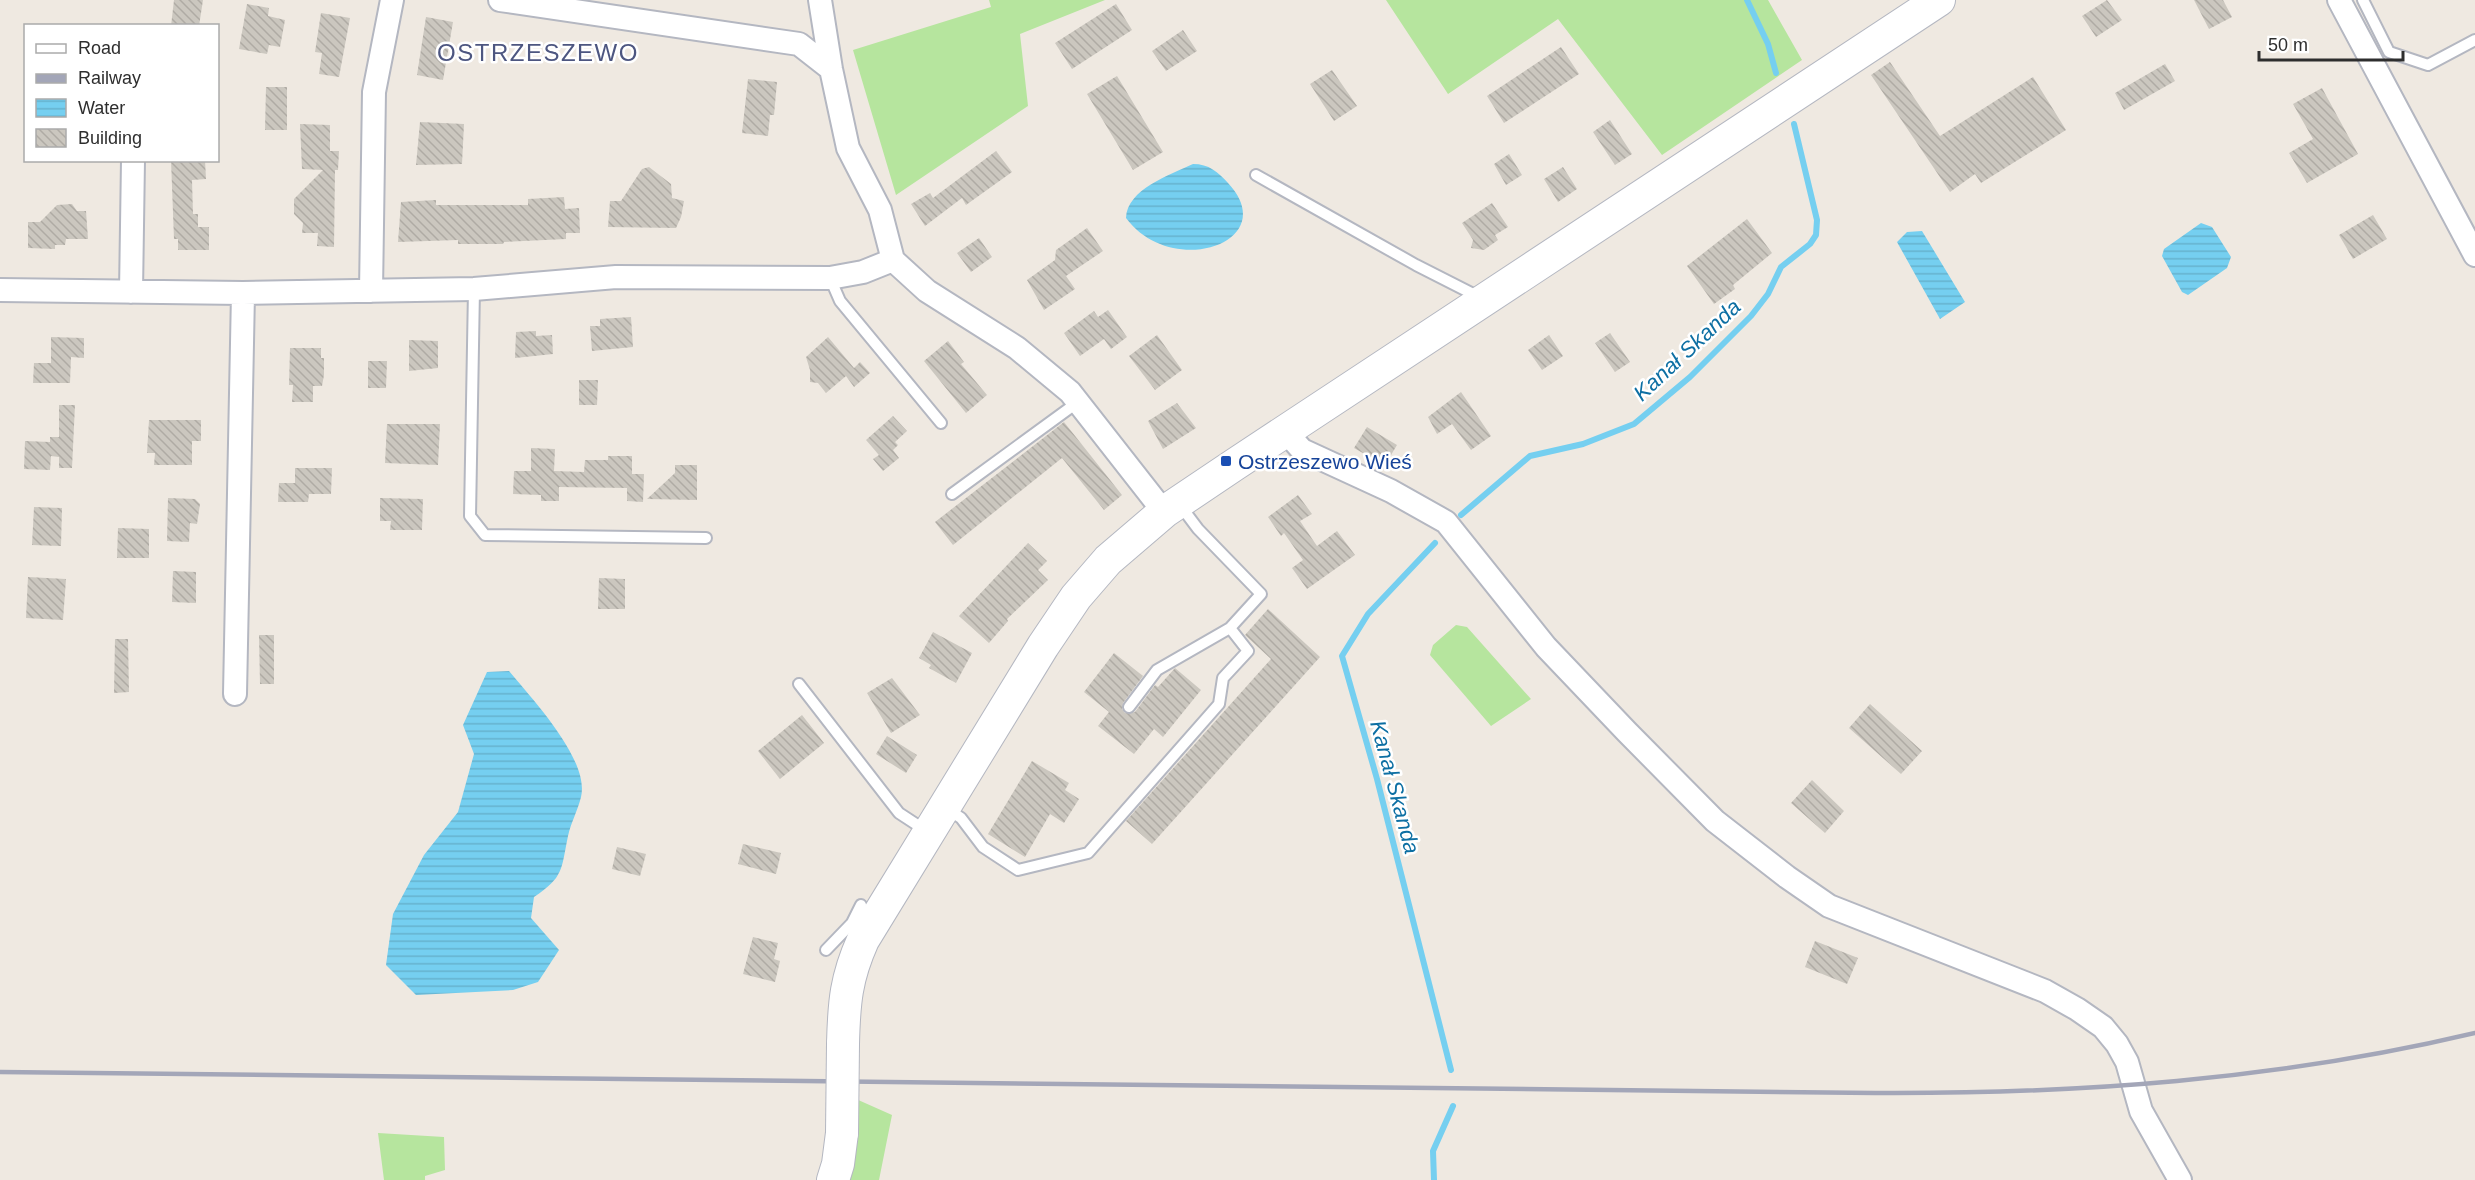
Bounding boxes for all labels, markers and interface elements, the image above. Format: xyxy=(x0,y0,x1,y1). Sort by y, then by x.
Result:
legend xyxy=(24,24,219,162)
scale bar xyxy=(2259,24,2403,62)
text: 50 m xyxy=(2268,35,2308,55)
text: Road xyxy=(78,38,121,58)
district label: OSTRZESZEWO xyxy=(437,39,639,66)
text: Railway xyxy=(78,68,141,88)
text: Water xyxy=(78,98,125,118)
text: Building xyxy=(78,128,142,148)
water label: Kanał Skanda xyxy=(1628,294,1746,406)
place label: Ostrzeszewo Wieś xyxy=(1238,450,1412,473)
marker: Ostrzeszewo Wieś xyxy=(1219,454,1233,468)
water label: Kanał Skanda xyxy=(1365,718,1425,856)

